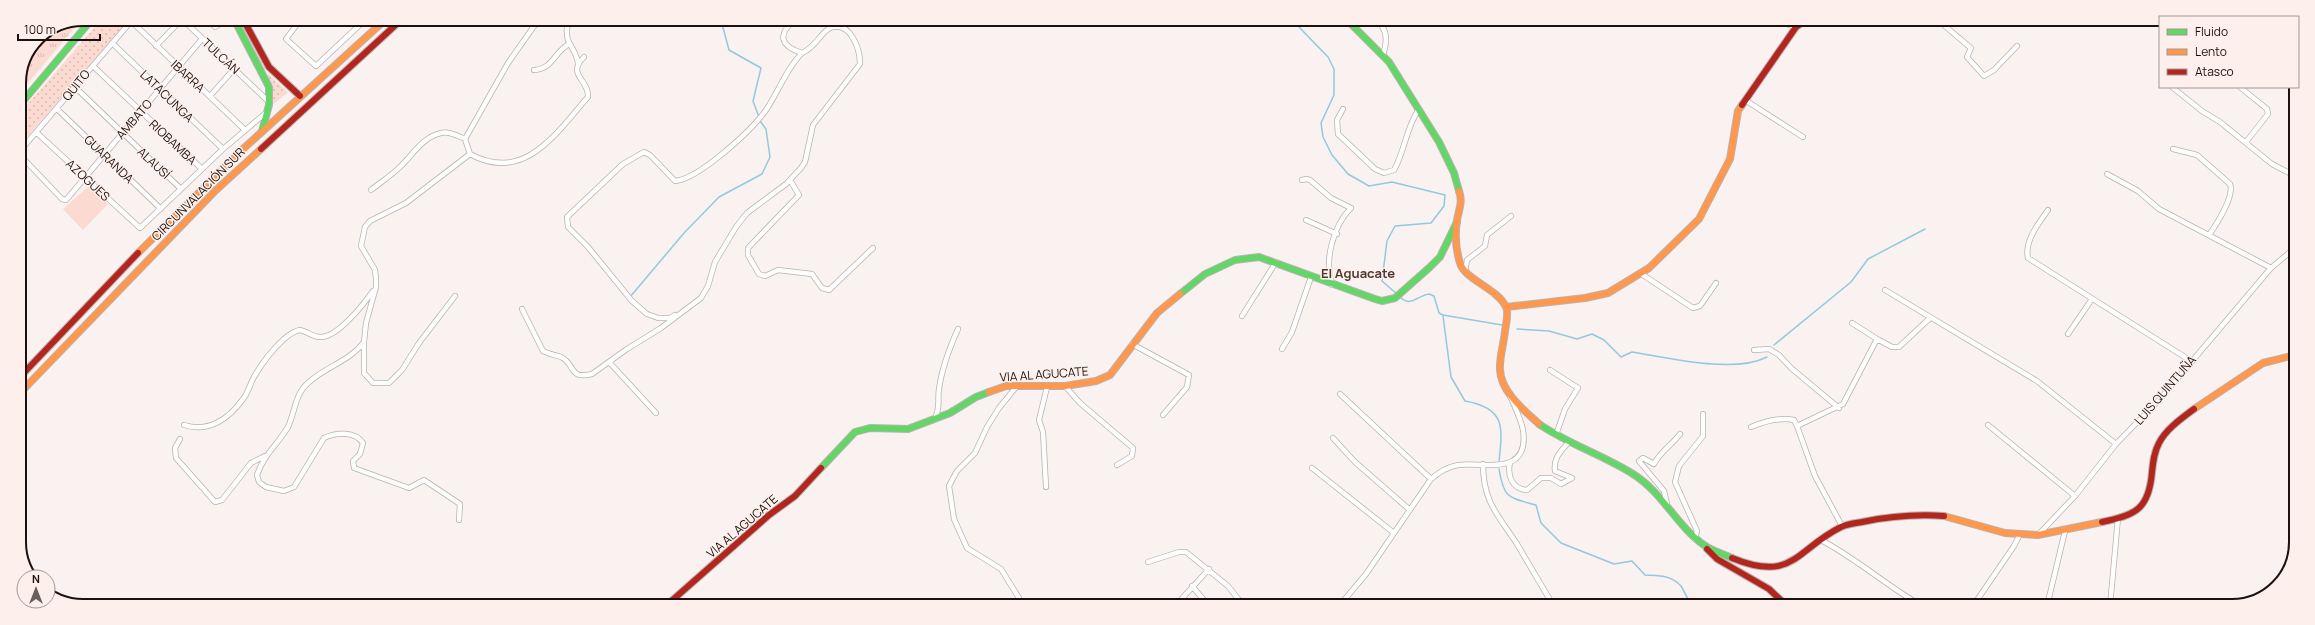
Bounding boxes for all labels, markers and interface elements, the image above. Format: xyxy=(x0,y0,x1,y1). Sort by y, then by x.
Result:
scale bar xyxy=(18,16,100,42)
legend xyxy=(2159,16,2299,88)
text: 100 m xyxy=(24,21,56,38)
text: Fluido xyxy=(2195,23,2228,40)
street label: TULCÁN xyxy=(198,34,244,78)
text: Lento xyxy=(2195,43,2227,60)
street label: IBARRA xyxy=(167,56,209,96)
text: Atasco xyxy=(2195,63,2234,80)
street label: QUITO xyxy=(58,66,94,104)
street label: LATACUNGA xyxy=(137,66,198,126)
street label: AMBATO xyxy=(112,95,156,143)
street label: RIOBAMBA xyxy=(146,116,201,169)
street label: GUARANDA xyxy=(80,131,138,187)
street label: ALAUSÍ xyxy=(134,143,174,183)
street label: CIRCUNVALACIÓN SUR xyxy=(148,143,249,244)
street label: AZOGUES xyxy=(62,155,114,205)
district label: El Aguacate xyxy=(1321,264,1395,282)
street label: LUIS QUINTUÑA xyxy=(2130,351,2200,428)
street label: VIA AL AGUCATE xyxy=(999,362,1089,386)
street label: VIA AL AGUCATE xyxy=(703,490,781,562)
north arrow xyxy=(16,569,56,609)
text: N xyxy=(32,571,40,586)

